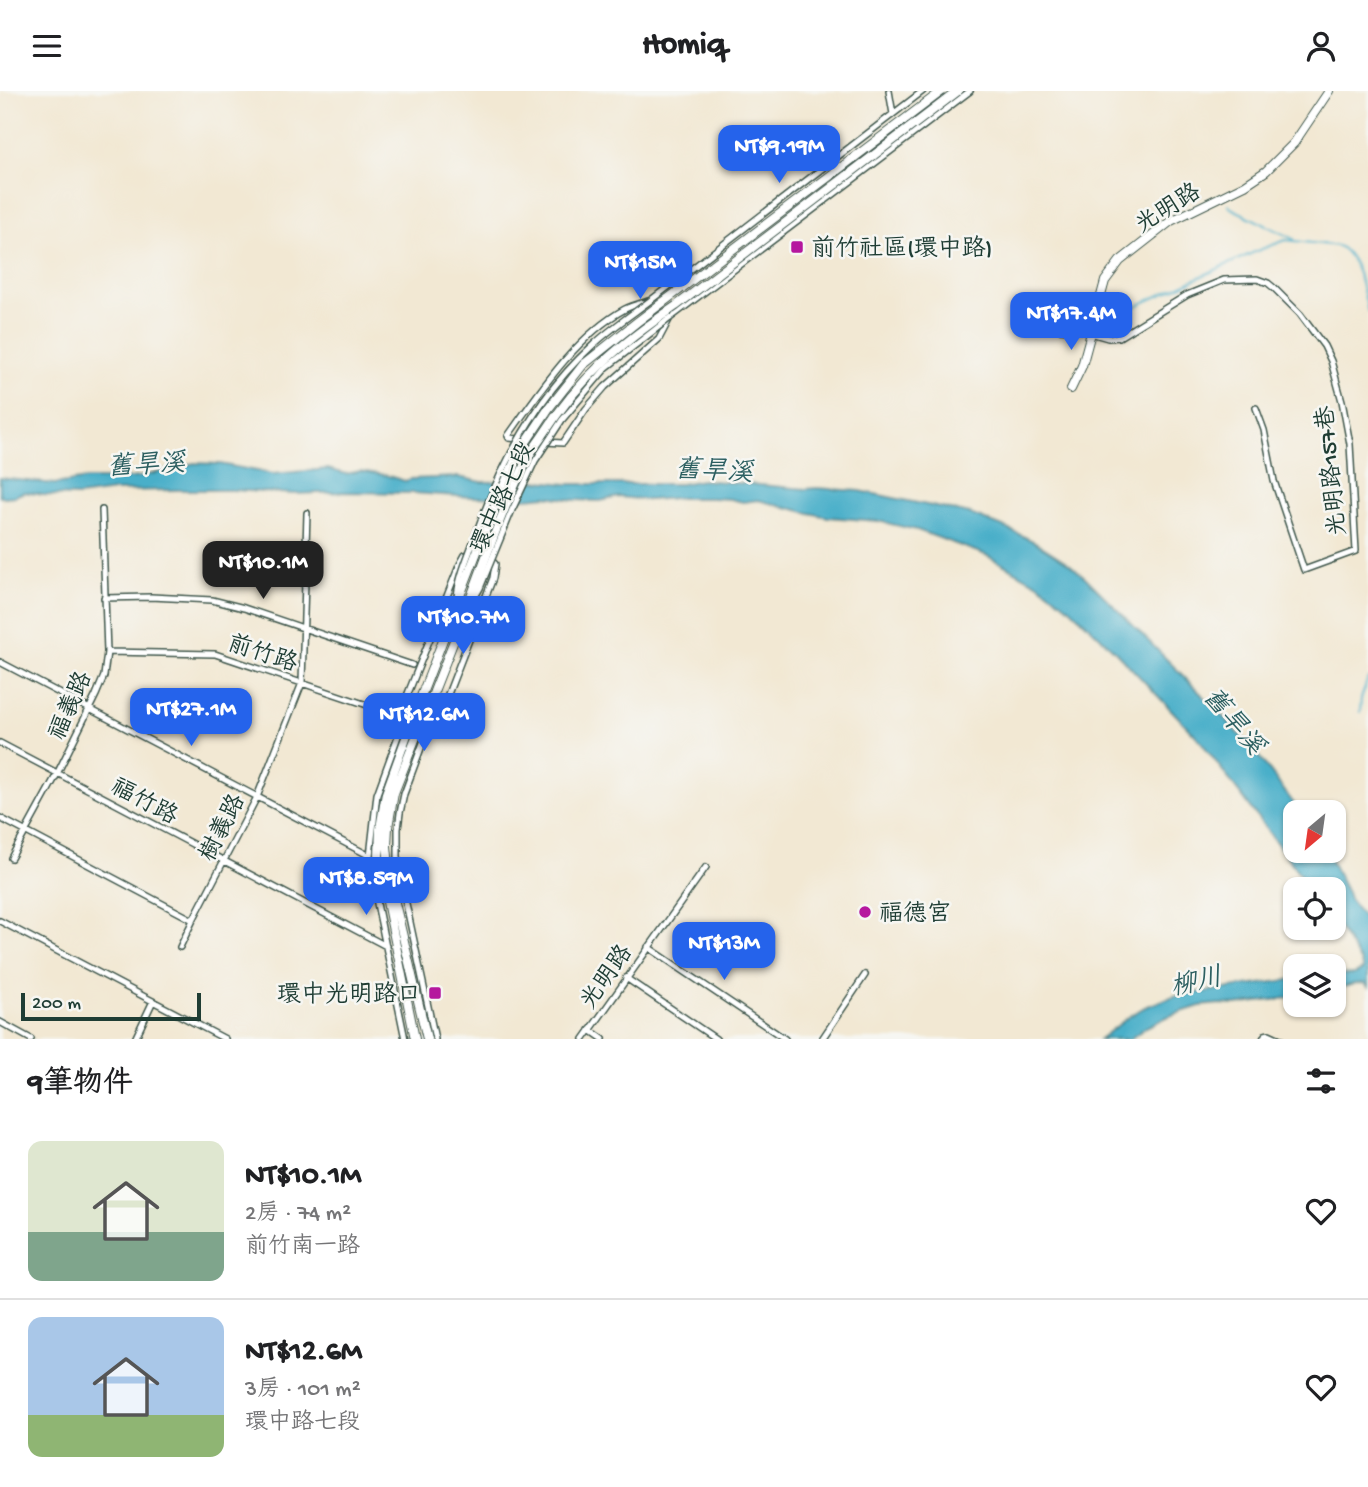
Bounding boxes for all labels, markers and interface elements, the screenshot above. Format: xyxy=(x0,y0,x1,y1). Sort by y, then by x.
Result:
icon: menu xyxy=(28,27,66,65)
text: Homiq xyxy=(642,27,726,65)
icon: person xyxy=(1302,27,1340,65)
pin: NT$9.19M xyxy=(707,125,851,185)
text: NT$9.19M xyxy=(734,134,824,161)
street label: 光明路 xyxy=(1130,177,1207,241)
place label: 前竹社區(環中路) xyxy=(811,234,993,265)
marker: 前竹社區(環中路) xyxy=(789,239,805,255)
pin: NT$15M xyxy=(583,241,697,301)
text: NT$15M xyxy=(604,250,676,277)
pin: NT$17.4M xyxy=(999,293,1143,352)
text: NT$17.4M xyxy=(1026,301,1116,328)
street label: 光明路157巷 xyxy=(1310,404,1355,537)
street label: 環中路七段 xyxy=(464,437,543,559)
water label: 舊旱溪 xyxy=(106,448,188,485)
water label: 舊旱溪 xyxy=(674,454,756,491)
pin: NT$10.1M xyxy=(191,541,335,601)
text: NT$10.1M xyxy=(218,550,308,577)
pin: NT$10.7M xyxy=(391,596,535,656)
text: NT$10.7M xyxy=(417,605,509,632)
street label: 前竹路 xyxy=(223,629,301,680)
street label: 福義路 xyxy=(42,667,100,745)
water label: 舊旱溪 xyxy=(1195,682,1271,764)
pin: NT$27.1M xyxy=(119,689,263,748)
pin: NT$12.6M xyxy=(352,693,496,753)
text: NT$27.1M xyxy=(146,697,236,724)
text: NT$12.6M xyxy=(379,702,469,729)
street label: 福竹路 xyxy=(105,772,183,833)
street label: 樹義路 xyxy=(193,789,253,867)
north arrow xyxy=(1283,800,1346,863)
map controls xyxy=(1283,800,1346,1017)
pin: NT$8.59M xyxy=(294,857,438,917)
text: NT$8.59M xyxy=(319,866,413,893)
button: locate xyxy=(1283,877,1346,940)
place label: 福德宮 xyxy=(879,900,951,930)
marker: 福德宮 xyxy=(857,904,873,920)
pin: NT$13M xyxy=(667,923,781,982)
text: NT$13M xyxy=(688,931,760,958)
street label: 光明路 xyxy=(574,939,640,1016)
button: layers xyxy=(1283,954,1346,1017)
water label: 柳川 xyxy=(1168,963,1227,1005)
place label: 環中光明路口 xyxy=(277,980,421,1011)
marker: 環中光明路口 xyxy=(427,985,443,1001)
scale bar xyxy=(21,990,201,1022)
text: 200 m xyxy=(32,993,81,1016)
icon: filters xyxy=(1302,1062,1340,1100)
text: 9筆物件 xyxy=(28,1068,133,1103)
text: NT$10.1M xyxy=(245,1160,361,1195)
icon: home xyxy=(84,1169,168,1253)
icon: heart xyxy=(1302,1192,1340,1230)
text: 2房 · 74 m² xyxy=(245,1201,351,1228)
text: 前竹南一路 xyxy=(245,1234,360,1261)
text: NT$12.6M xyxy=(245,1336,362,1371)
icon: home xyxy=(84,1345,168,1429)
icon: heart xyxy=(1302,1368,1340,1406)
text: 3房 · 101 m² xyxy=(245,1377,361,1404)
text: 環中路七段 xyxy=(245,1410,360,1437)

